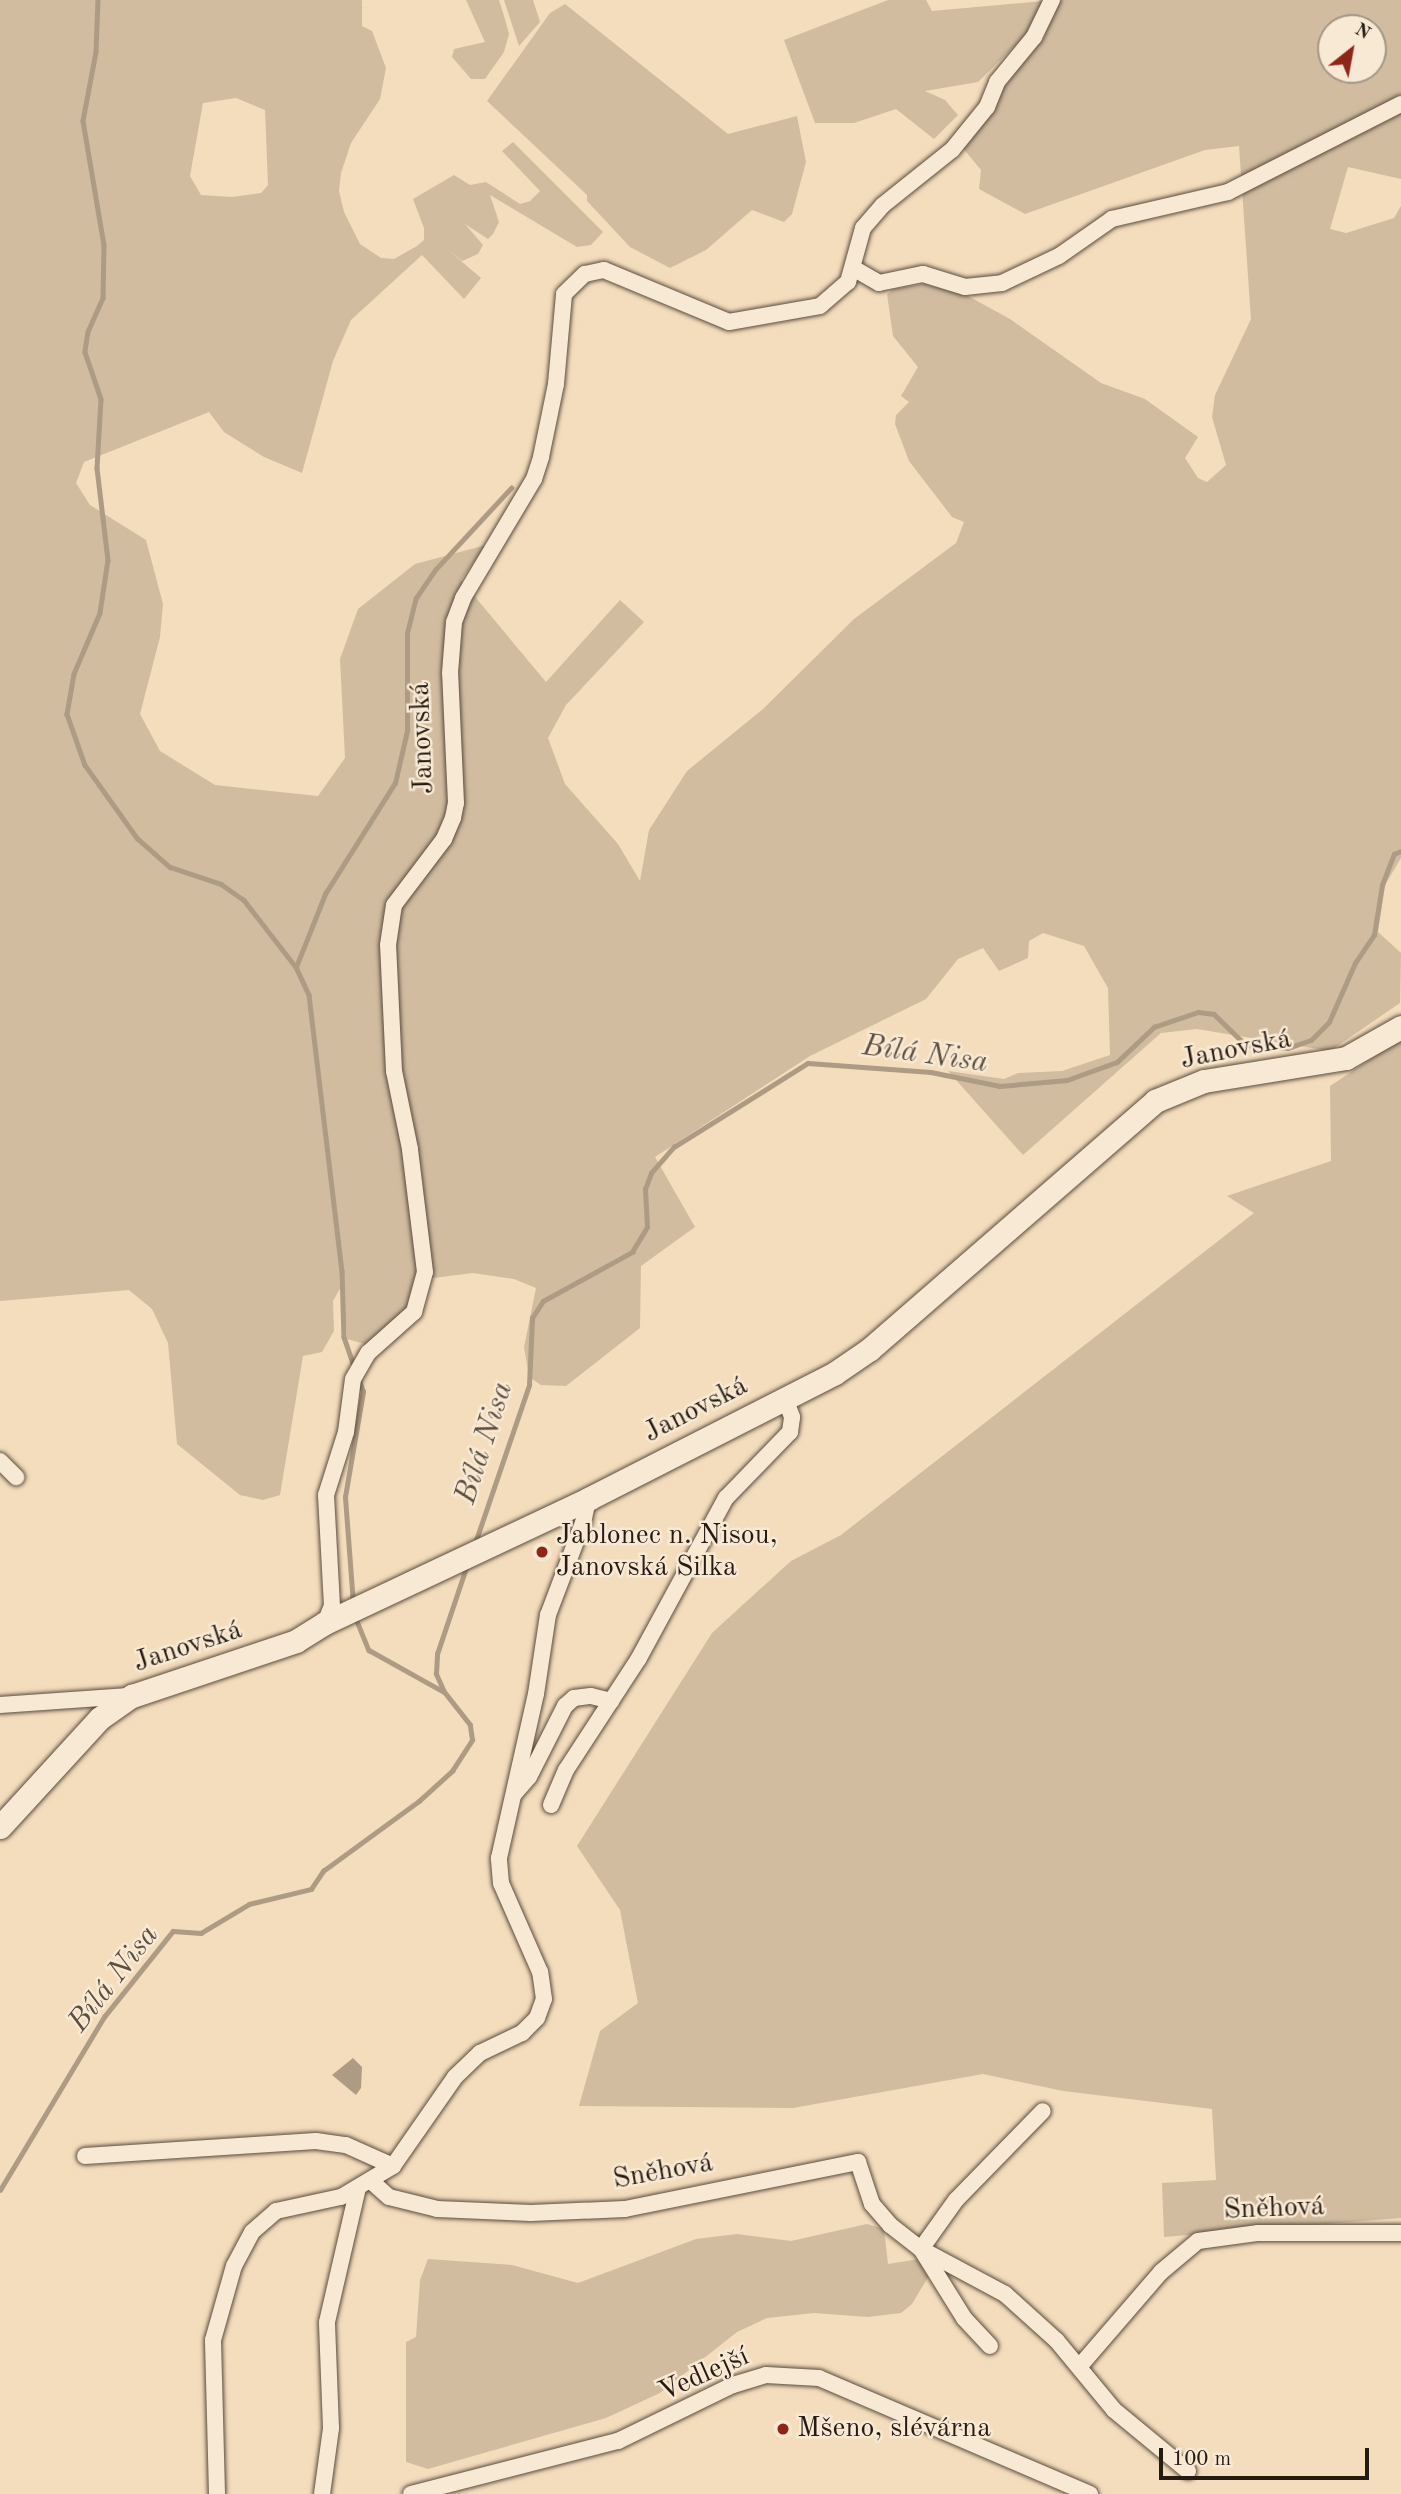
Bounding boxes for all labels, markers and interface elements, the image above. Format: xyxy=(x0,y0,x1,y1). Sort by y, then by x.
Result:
north arrow xyxy=(1317,14,1387,84)
text: N xyxy=(1351,20,1373,44)
street label: Janovská xyxy=(404,681,442,795)
street label: Janovská xyxy=(1178,1023,1294,1077)
water label: Bílá Nisa xyxy=(860,1028,990,1082)
street label: Janovská xyxy=(638,1370,754,1450)
water label: Bílá Nisa xyxy=(448,1377,522,1509)
place label: Jablonec n. Nisou, Janovská Silka xyxy=(556,1519,778,1585)
marker: Jablonec n. Nisou, Janovská Silka xyxy=(534,1544,550,1560)
street label: Janovská xyxy=(129,1614,247,1680)
water label: Bílá Nisa xyxy=(61,1918,167,2040)
street label: Sněhová xyxy=(610,2147,716,2197)
street label: Sněhová xyxy=(1223,2190,1325,2228)
street label: Vedlejší xyxy=(654,2340,754,2410)
place label: Mšeno, slévárna xyxy=(797,2412,991,2446)
marker: Mšeno, slévárna xyxy=(775,2421,791,2437)
scale bar xyxy=(1163,2434,1373,2478)
text: 100 m xyxy=(1172,2449,1231,2470)

